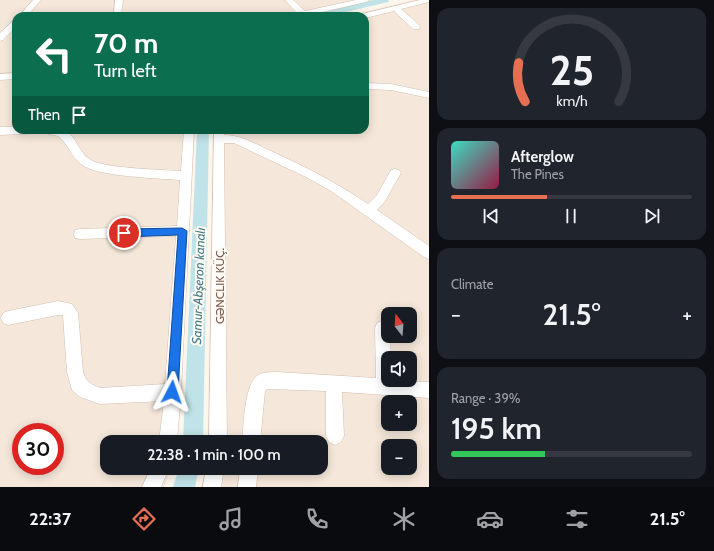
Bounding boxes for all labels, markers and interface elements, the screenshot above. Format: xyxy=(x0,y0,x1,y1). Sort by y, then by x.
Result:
text: 70 m xyxy=(94,26,158,60)
icon: left xyxy=(28,28,80,80)
text: 25 xyxy=(549,45,594,95)
text: Turn left xyxy=(94,60,157,82)
text: km/h xyxy=(556,91,587,109)
icon: arrive xyxy=(68,104,90,126)
text: Then xyxy=(28,106,60,124)
text: Afterglow xyxy=(511,148,574,166)
text: The Pines xyxy=(511,166,564,182)
icon: previous xyxy=(480,205,502,227)
icon: pause xyxy=(560,205,582,227)
icon: next xyxy=(641,205,663,227)
pin xyxy=(107,216,141,250)
icon: arrive xyxy=(113,222,135,244)
water label: Samur-Abşeron kanalı xyxy=(188,227,208,345)
street label: GƏNCLIK KÜÇ. xyxy=(212,248,227,324)
text: Climate xyxy=(451,276,493,292)
text: 21.5° xyxy=(543,296,600,333)
text: − xyxy=(451,301,461,328)
text: + xyxy=(682,301,692,328)
north arrow xyxy=(381,307,417,343)
map controls xyxy=(381,307,417,475)
button: sound xyxy=(381,351,417,387)
position arrow xyxy=(151,371,193,413)
text: Range · 39% xyxy=(451,390,520,406)
button: + xyxy=(381,395,417,431)
text: 195 km xyxy=(451,410,542,447)
speed limit sign: 30 xyxy=(12,423,64,475)
button: − xyxy=(381,439,417,475)
text: 22:38 · 1 min · 100 m xyxy=(147,446,281,464)
icon: directions xyxy=(130,505,158,533)
icon: music xyxy=(217,505,245,533)
icon: phone xyxy=(303,505,331,533)
icon: climate xyxy=(390,505,418,533)
icon: car xyxy=(476,505,504,533)
icon: filters xyxy=(563,505,591,533)
text: 22:37 xyxy=(29,508,71,530)
text: 21.5° xyxy=(650,508,685,530)

